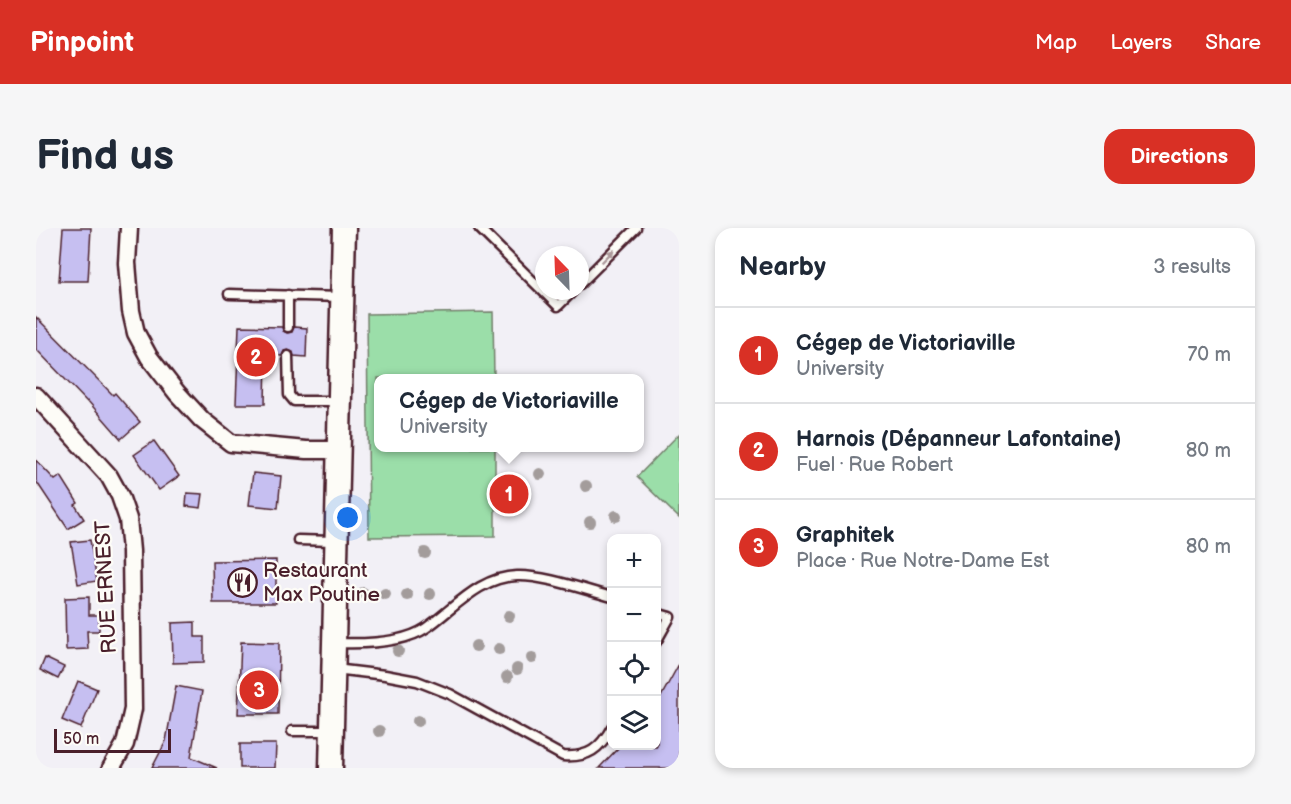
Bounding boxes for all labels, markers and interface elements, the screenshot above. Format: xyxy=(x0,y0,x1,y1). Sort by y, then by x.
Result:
text: Pinpoint xyxy=(30,26,134,59)
text: Map xyxy=(1035,30,1077,55)
text: Layers xyxy=(1110,30,1172,55)
text: Share xyxy=(1205,30,1261,55)
button: Directions xyxy=(1104,129,1255,184)
text: Find us xyxy=(36,131,174,182)
north arrow xyxy=(535,246,589,300)
one-way arrow xyxy=(601,250,615,264)
text: Nearby xyxy=(739,252,826,283)
text: 3 results xyxy=(1153,255,1231,279)
text: Cégep de Victoriaville xyxy=(796,330,1015,357)
pin: 2 xyxy=(236,334,276,380)
text: 1 xyxy=(754,343,763,367)
text: 70 m xyxy=(1187,343,1231,367)
text: University xyxy=(796,357,884,381)
popup xyxy=(374,374,644,452)
text: Cégep de Victoriaville xyxy=(399,388,619,415)
text: University xyxy=(399,415,487,439)
text: Harnois (Dépanneur Lafontaine) xyxy=(796,426,1121,453)
text: 2 xyxy=(753,439,764,463)
text: 80 m xyxy=(1186,439,1231,463)
text: Fuel · Rue Robert xyxy=(796,453,953,477)
pin: 1 xyxy=(490,472,528,516)
your location xyxy=(333,503,362,532)
street label: RUE ERNEST xyxy=(90,519,122,654)
text: Graphitek xyxy=(796,522,894,549)
map controls xyxy=(607,534,661,750)
button: + xyxy=(607,534,661,588)
text: 3 xyxy=(753,535,764,559)
text: 80 m xyxy=(1186,535,1231,559)
text: Place · Rue Notre-Dame Est xyxy=(796,549,1049,573)
place label: Restaurant Max Poutine xyxy=(263,558,380,607)
restaurant icon: Restaurant Max Poutine xyxy=(226,566,258,598)
button: − xyxy=(607,588,661,642)
button: locate xyxy=(607,642,661,696)
pin: 3 xyxy=(240,668,278,712)
button: layers xyxy=(607,696,661,750)
scale bar xyxy=(54,726,171,754)
text: 50 m xyxy=(63,730,99,749)

